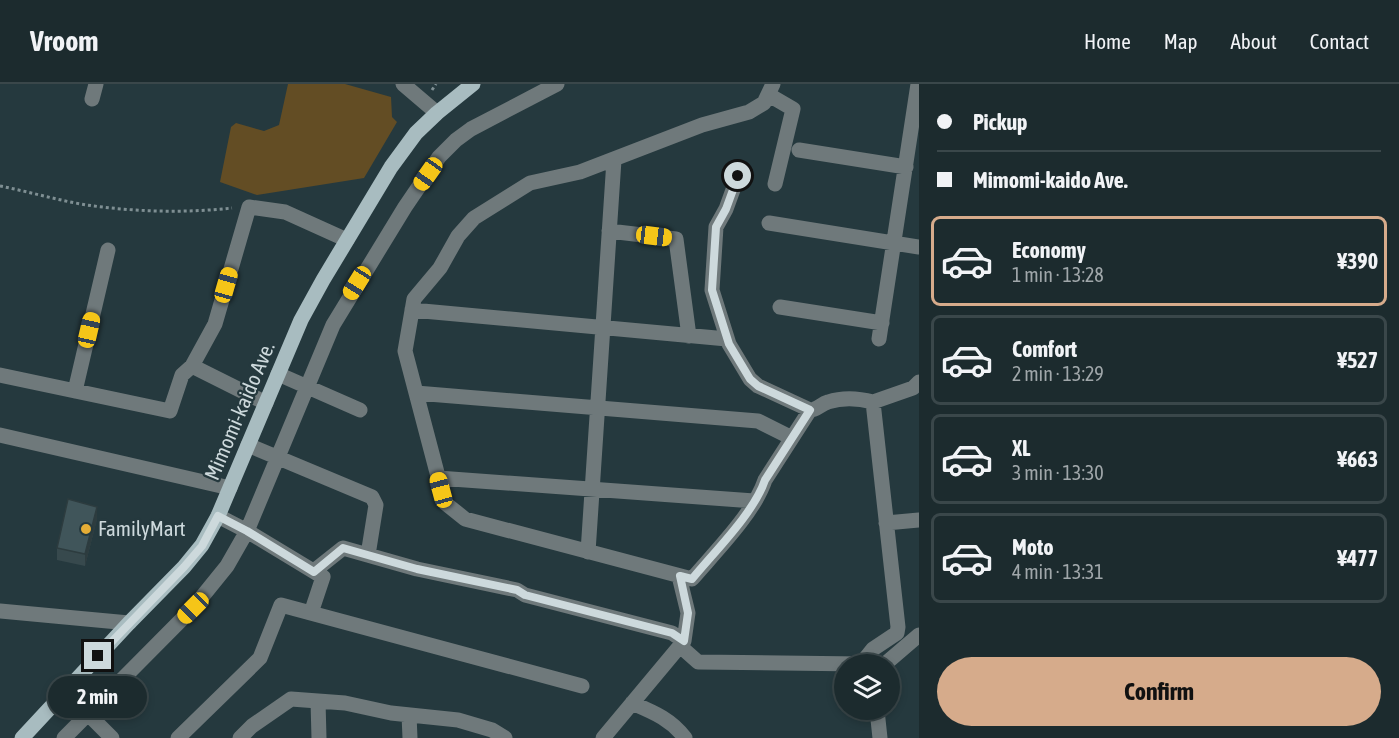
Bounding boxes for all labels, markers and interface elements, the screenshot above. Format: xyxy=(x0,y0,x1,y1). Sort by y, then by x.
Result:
text: Vroom xyxy=(30,25,98,57)
text: Home xyxy=(1084,29,1131,53)
text: Map xyxy=(1164,29,1198,53)
text: About xyxy=(1231,29,1277,53)
text: Contact xyxy=(1310,29,1369,53)
text: Pickup xyxy=(973,109,1028,135)
car xyxy=(410,154,446,194)
route start xyxy=(724,162,751,189)
text: Mimomi-kaido Ave. xyxy=(973,167,1128,193)
car xyxy=(635,225,673,247)
icon: car xyxy=(940,234,994,288)
text: Economy xyxy=(1012,237,1086,263)
text: ¥390 xyxy=(1337,248,1378,274)
car xyxy=(340,263,374,303)
text: 1 min · 13:28 xyxy=(1012,263,1104,286)
car xyxy=(212,265,240,305)
car xyxy=(76,310,102,350)
icon: car xyxy=(940,333,994,387)
text: Comfort xyxy=(1012,336,1077,362)
street label: Mimomi-kaido Ave. xyxy=(199,338,279,483)
text: ¥527 xyxy=(1337,347,1378,373)
text: 2 min · 13:29 xyxy=(1012,362,1104,385)
icon: car xyxy=(940,432,994,486)
text: XL xyxy=(1012,435,1030,461)
text: ¥663 xyxy=(1337,446,1378,472)
text: 3 min · 13:30 xyxy=(1012,461,1104,484)
car xyxy=(428,470,454,510)
place label: FamilyMart xyxy=(98,516,186,540)
marker: FamilyMart xyxy=(79,522,93,536)
icon: car xyxy=(940,531,994,585)
text: Moto xyxy=(1012,534,1054,560)
text: ¥477 xyxy=(1337,545,1378,571)
text: 4 min · 13:31 xyxy=(1012,560,1104,583)
car xyxy=(174,589,212,627)
route end xyxy=(84,642,111,669)
map controls xyxy=(834,654,900,720)
button: layers xyxy=(834,654,900,720)
button: Confirm xyxy=(937,657,1381,726)
callout: 2 min xyxy=(48,677,148,719)
text: 2 min xyxy=(77,685,118,708)

